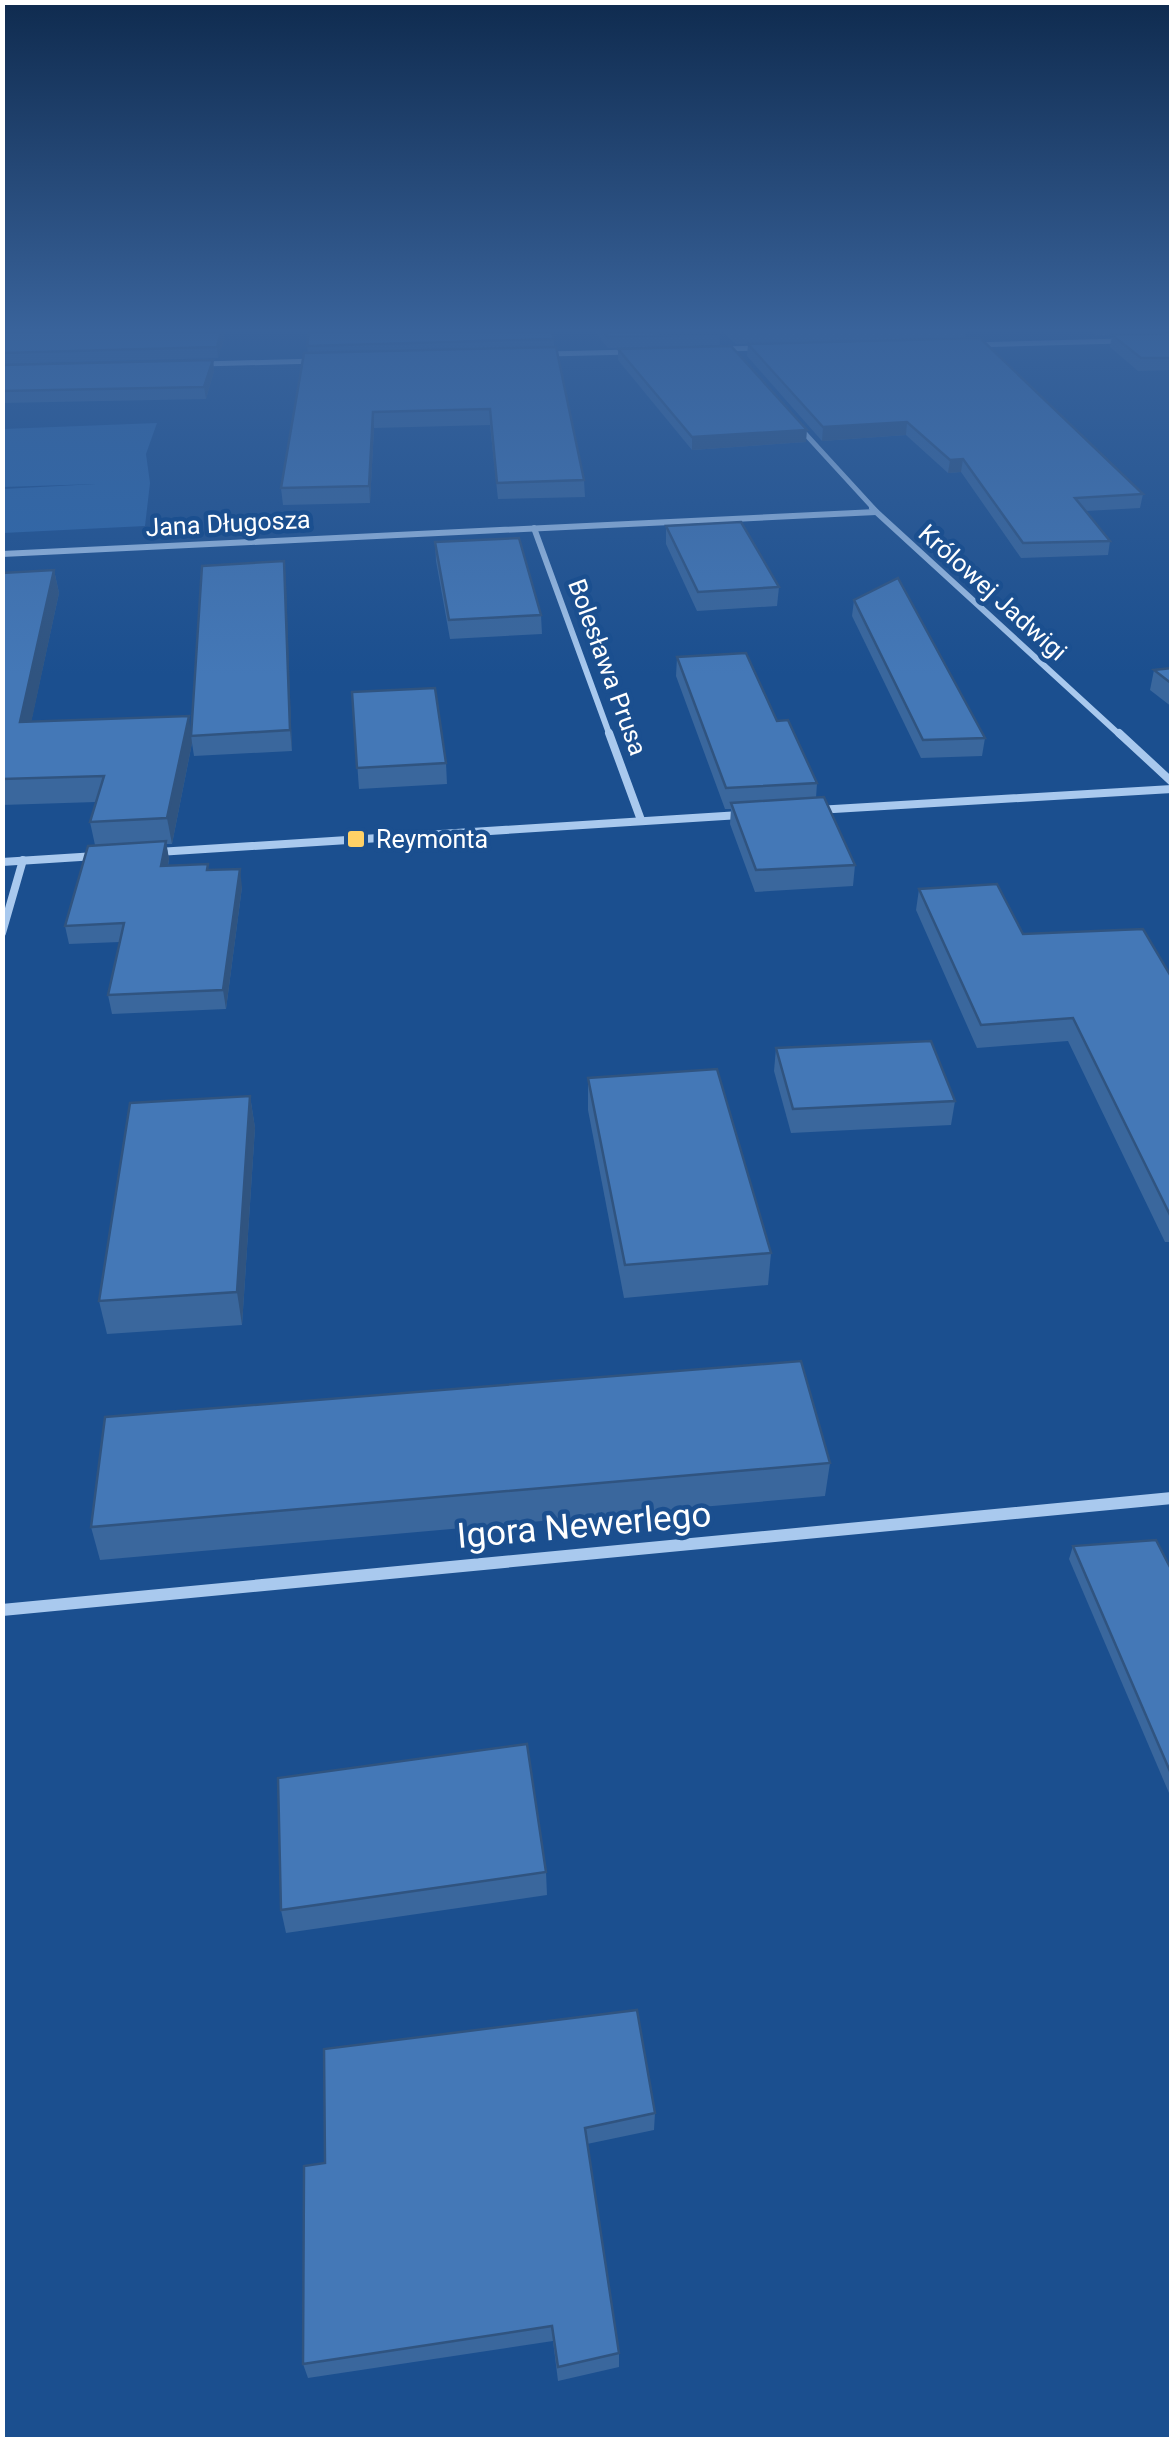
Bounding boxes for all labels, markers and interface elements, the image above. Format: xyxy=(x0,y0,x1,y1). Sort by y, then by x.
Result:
street label: Jana Długosza xyxy=(145,505,311,542)
street label: Królowej Jadwigi xyxy=(913,518,1073,666)
street label: Bolesława Prusa xyxy=(562,575,653,759)
place label: Reymonta xyxy=(376,825,488,854)
marker: Reymonta xyxy=(345,828,367,850)
street label: Igora Newerlego xyxy=(455,1494,713,1557)

